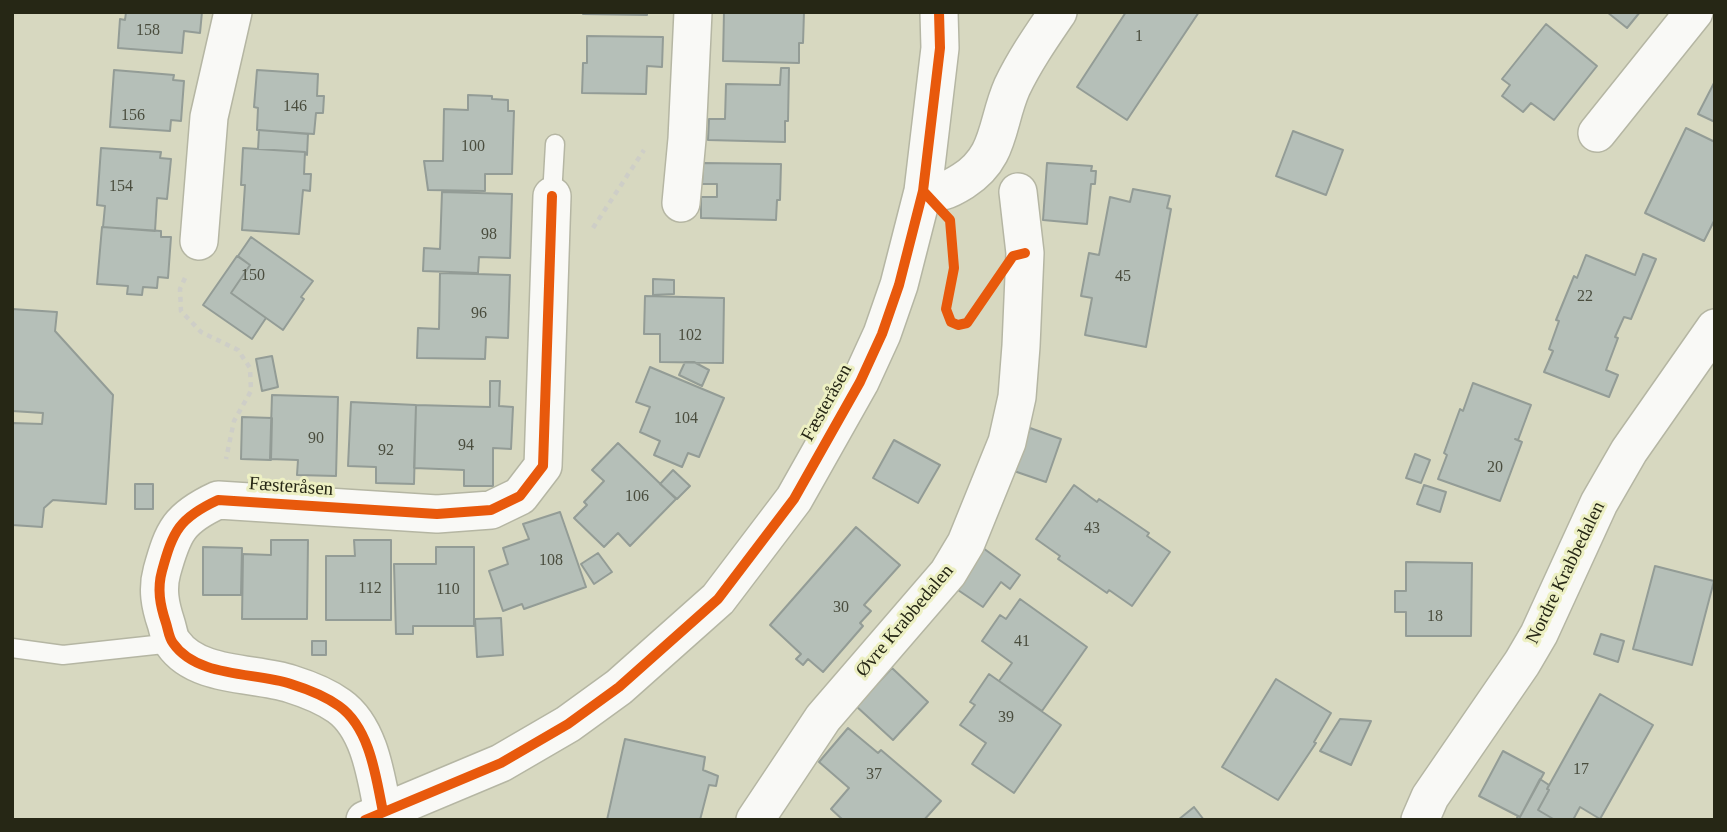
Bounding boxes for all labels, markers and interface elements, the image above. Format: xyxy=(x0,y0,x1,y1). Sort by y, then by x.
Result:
house number: 158 xyxy=(136,21,160,41)
house number: 1 xyxy=(1135,27,1143,47)
house number: 146 xyxy=(283,97,307,117)
house number: 156 xyxy=(121,106,145,126)
house number: 100 xyxy=(461,137,485,157)
house number: 154 xyxy=(109,177,133,197)
house number: 98 xyxy=(481,225,497,245)
house number: 150 xyxy=(241,266,265,286)
house number: 45 xyxy=(1115,267,1131,287)
house number: 22 xyxy=(1577,287,1593,307)
house number: 96 xyxy=(471,304,487,324)
house number: 102 xyxy=(678,326,702,346)
street label: Fæsteråsen xyxy=(797,361,857,445)
house number: 104 xyxy=(674,409,698,429)
house number: 90 xyxy=(308,429,324,449)
house number: 94 xyxy=(458,436,474,456)
house number: 92 xyxy=(378,441,394,461)
house number: 20 xyxy=(1487,458,1503,478)
street label: Fæsteråsen xyxy=(248,473,334,501)
house number: 106 xyxy=(625,487,649,507)
street label: Nordre Krabbedalen xyxy=(1522,498,1610,648)
house number: 43 xyxy=(1084,519,1100,539)
house number: 108 xyxy=(539,551,563,571)
street label: Øvre Krabbedalen xyxy=(851,560,959,682)
house number: 112 xyxy=(358,579,382,599)
house number: 110 xyxy=(436,580,460,600)
house number: 30 xyxy=(833,598,849,618)
house number: 18 xyxy=(1427,607,1443,627)
house number: 41 xyxy=(1014,632,1030,652)
house number: 39 xyxy=(998,708,1014,728)
house number: 17 xyxy=(1573,760,1589,780)
house number: 37 xyxy=(866,765,882,785)

